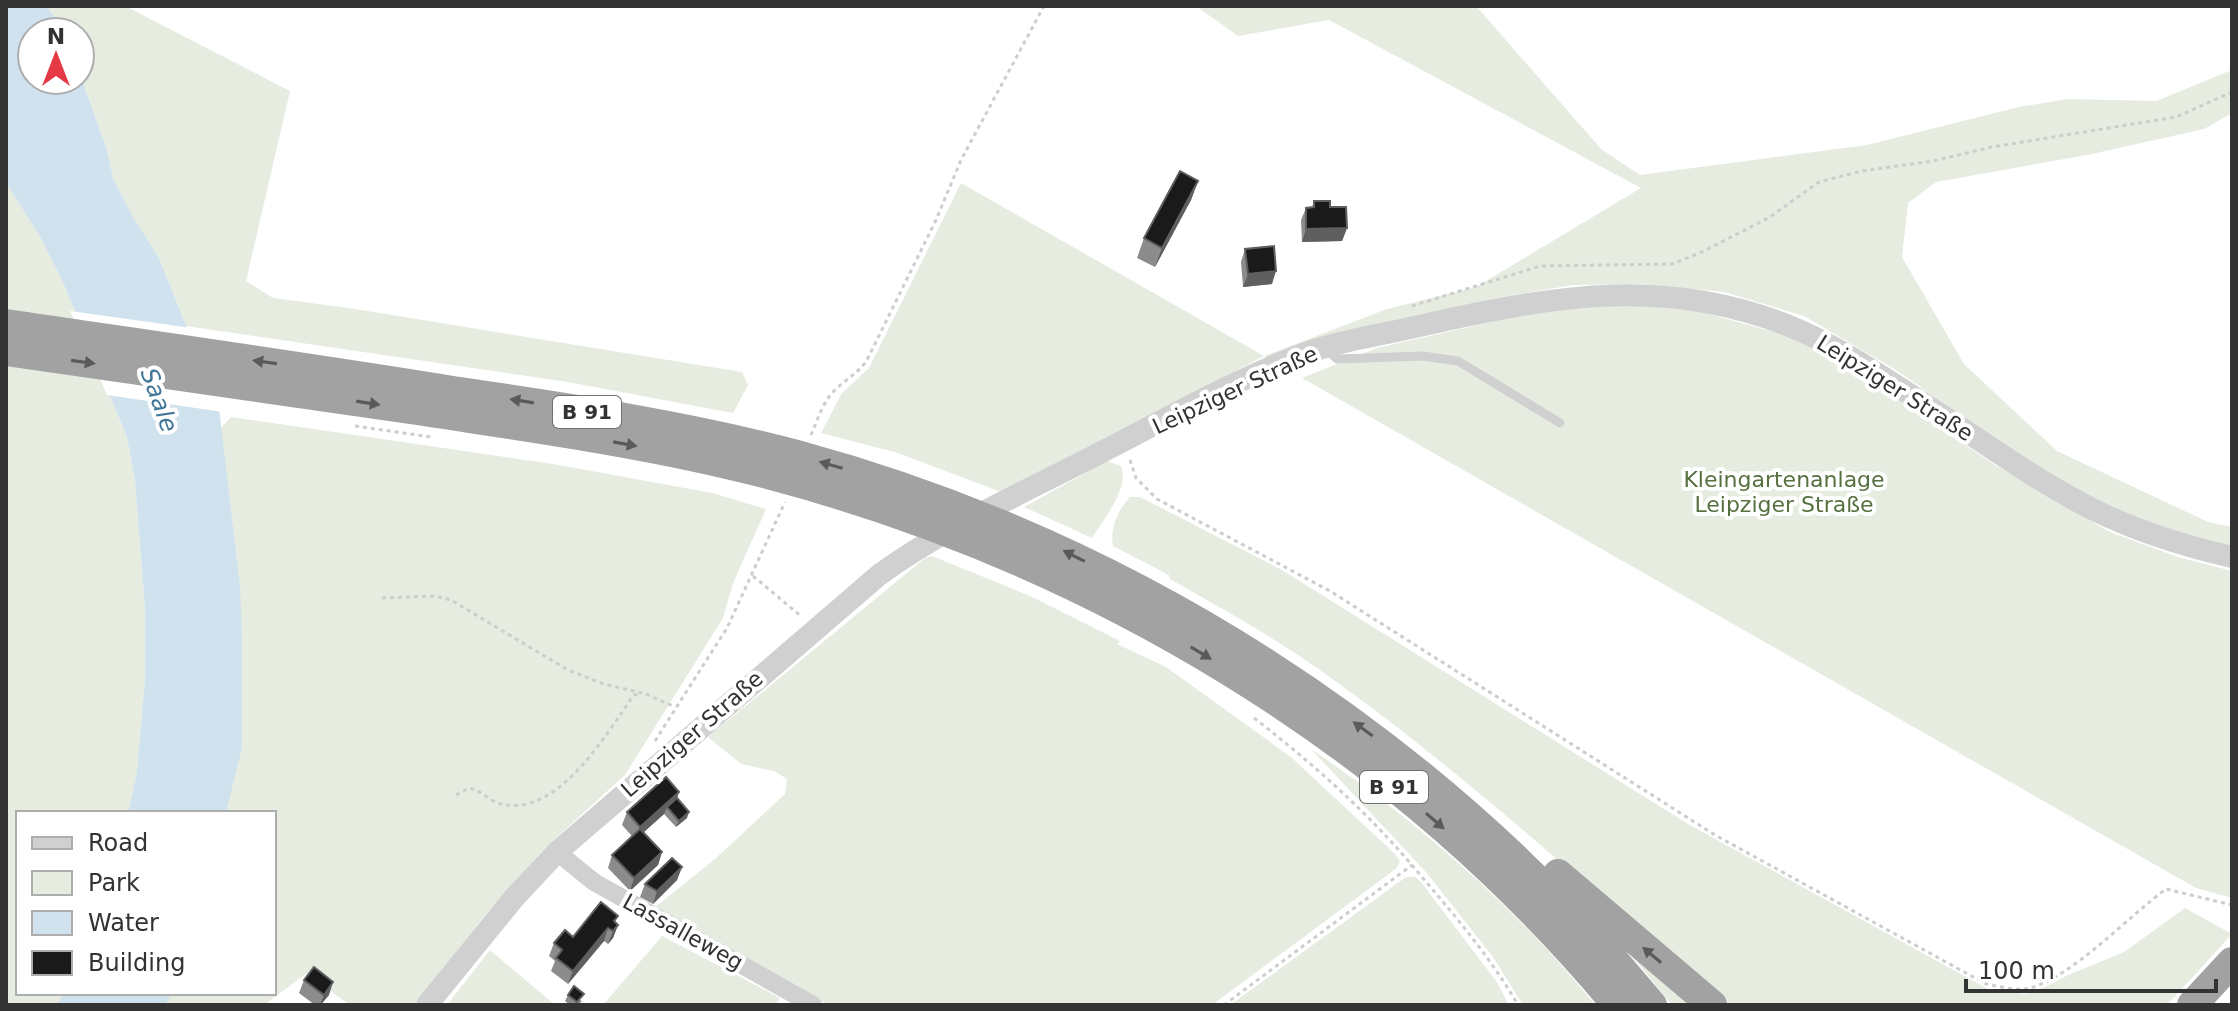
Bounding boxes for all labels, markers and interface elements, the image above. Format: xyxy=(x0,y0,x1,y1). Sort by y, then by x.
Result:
north arrow xyxy=(16,16,96,96)
text: N xyxy=(47,24,65,49)
street label: Leipziger Straße xyxy=(1812,330,1978,446)
street label: Leipziger Straße xyxy=(1149,341,1321,439)
one-way arrow xyxy=(252,355,277,368)
one-way arrow xyxy=(71,356,96,369)
water label: Saale xyxy=(135,364,183,436)
one-way arrow xyxy=(509,394,534,407)
road number: B 91 xyxy=(553,396,621,428)
one-way arrow xyxy=(356,397,381,410)
one-way arrow xyxy=(613,439,638,451)
one-way arrow xyxy=(819,458,843,471)
park label: Kleingartenanlage Leipziger Straße xyxy=(1683,467,1885,517)
one-way arrow xyxy=(1063,549,1086,563)
one-way arrow xyxy=(1190,646,1212,660)
street label: Leipziger Straße xyxy=(616,666,768,802)
one-way arrow xyxy=(1353,722,1373,738)
road number: B 91 xyxy=(1360,771,1428,803)
legend xyxy=(16,811,276,995)
one-way arrow xyxy=(1424,812,1444,829)
text: Road xyxy=(88,829,148,857)
text: Park xyxy=(88,869,140,897)
street label: Lassalleweg xyxy=(619,889,747,975)
text: Water xyxy=(88,909,159,937)
scale bar xyxy=(1966,943,2216,993)
one-way arrow xyxy=(1642,947,1662,964)
text: Building xyxy=(88,949,185,977)
text: 100 m xyxy=(1978,957,2055,985)

